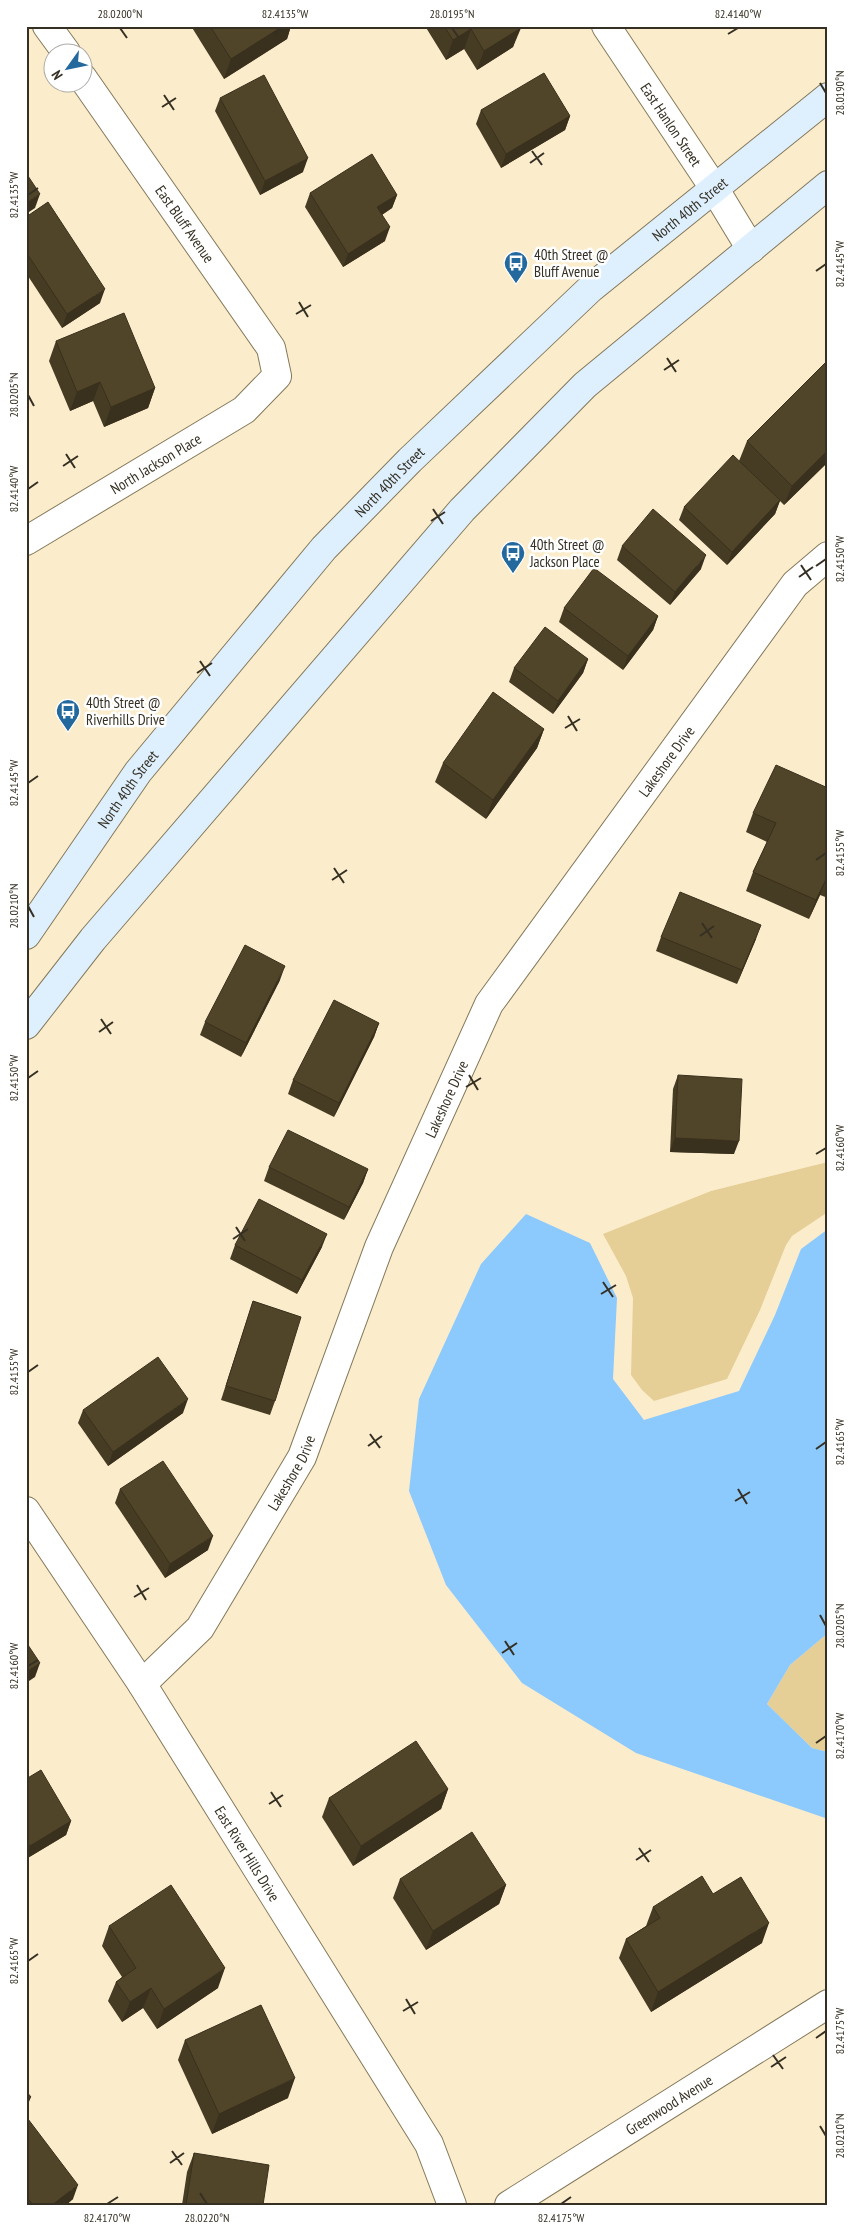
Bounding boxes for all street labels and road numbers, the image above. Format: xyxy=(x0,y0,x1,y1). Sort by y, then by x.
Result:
street label: East Hanlon Street xyxy=(637,79,706,170)
street label: North 40th Street xyxy=(648,173,731,245)
street label: East Bluff Avenue xyxy=(151,182,219,266)
street label: North Jackson Place xyxy=(107,429,204,498)
street label: North 40th Street xyxy=(350,442,428,521)
street label: Lakeshore Drive xyxy=(634,722,698,800)
street label: North 40th Street xyxy=(93,746,162,831)
street label: Lakeshore Drive xyxy=(420,1057,472,1141)
street label: Lakeshore Drive xyxy=(263,1432,319,1514)
street label: East River Hills Drive xyxy=(211,1802,285,1905)
street label: Greenwood Avenue xyxy=(622,2070,716,2139)

